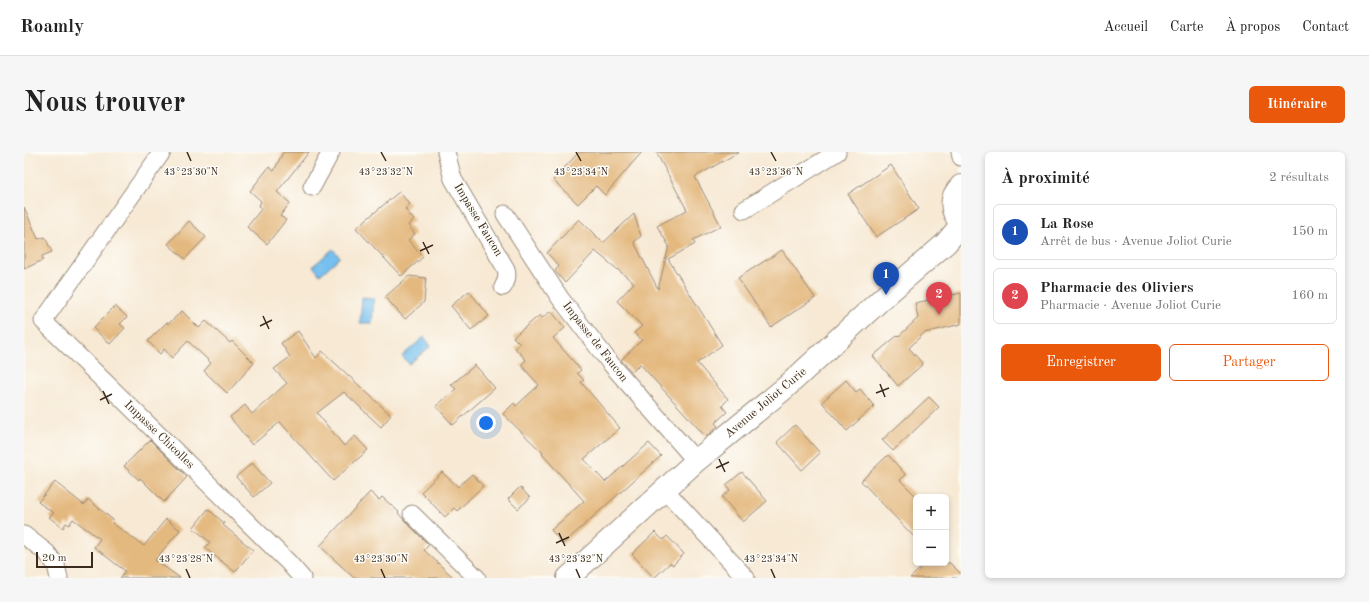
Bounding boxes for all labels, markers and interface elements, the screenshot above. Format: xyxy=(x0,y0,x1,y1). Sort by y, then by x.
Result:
text: Roamly xyxy=(20,18,84,37)
text: Accueil xyxy=(1104,20,1148,34)
text: Carte xyxy=(1170,20,1203,34)
text: À propos xyxy=(1225,20,1280,34)
text: Contact xyxy=(1302,20,1349,34)
button: Itinéraire xyxy=(1249,86,1345,123)
text: Nous trouver xyxy=(24,90,185,118)
text: 43°23'30"N xyxy=(164,167,219,177)
text: 43°23'32"N xyxy=(359,167,414,177)
text: 43°23'34"N xyxy=(554,167,609,177)
text: 43°23'36"N xyxy=(749,167,804,177)
text: À proximité xyxy=(1001,170,1090,187)
text: 2 résultats xyxy=(1269,171,1329,184)
street label: Impasse Faucon xyxy=(451,181,505,259)
text: La Rose xyxy=(1040,217,1094,232)
text: 1 xyxy=(1011,225,1019,238)
text: 150 m xyxy=(1291,225,1328,238)
text: Arrêt de bus · Avenue Joliot Curie xyxy=(1040,235,1232,248)
pin: 1 xyxy=(873,262,899,295)
text: Pharmacie des Oliviers xyxy=(1040,281,1193,296)
pin: 2 xyxy=(926,282,952,315)
text: 2 xyxy=(1011,289,1019,302)
text: 160 m xyxy=(1291,289,1328,302)
text: Pharmacie · Avenue Joliot Curie xyxy=(1040,299,1221,312)
street label: Impasse de Faucon xyxy=(560,300,630,385)
button: Enregistrer xyxy=(1001,344,1161,381)
button: Partager xyxy=(1169,344,1329,381)
street label: Avenue Joliot Curie xyxy=(723,365,809,440)
street label: Impasse Chicolles xyxy=(122,399,196,471)
your location xyxy=(476,413,496,433)
map controls xyxy=(913,494,949,566)
button: + xyxy=(913,494,949,530)
button: − xyxy=(913,530,949,566)
scale bar xyxy=(36,550,93,569)
text: 20 m xyxy=(42,553,67,564)
text: 43°23'28"N xyxy=(159,554,214,564)
text: 43°23'30"N xyxy=(354,554,409,564)
text: 43°23'32"N xyxy=(549,554,604,564)
text: 43°23'34"N xyxy=(744,554,799,564)

